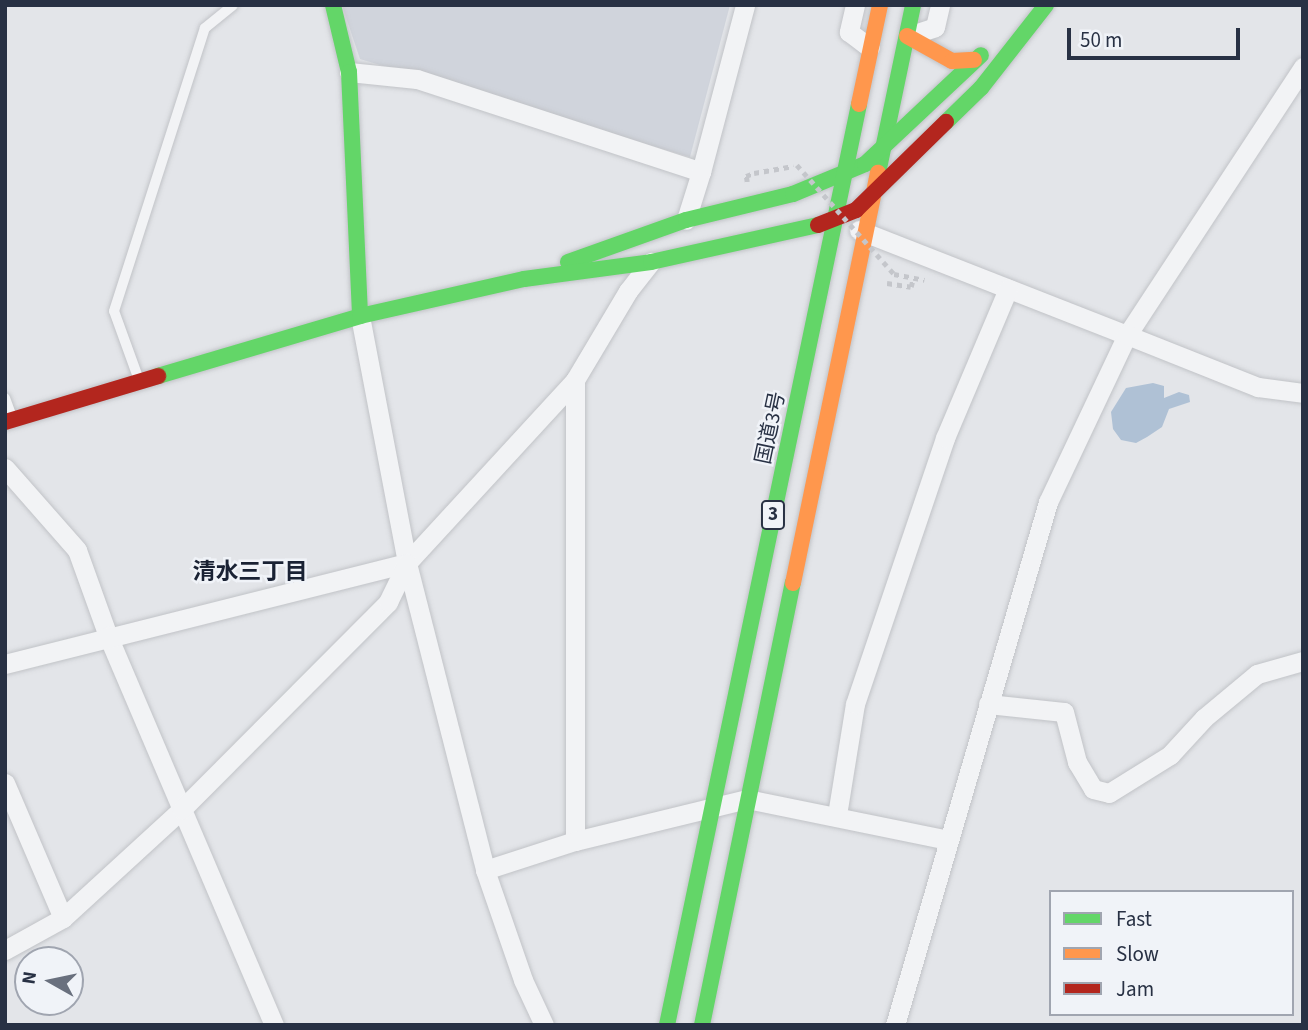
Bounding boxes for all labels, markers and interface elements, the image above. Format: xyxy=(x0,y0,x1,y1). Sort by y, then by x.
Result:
scale bar xyxy=(1070,14,1243,58)
text: 50 m xyxy=(1080,25,1122,55)
street label: 国道3号 xyxy=(750,389,790,467)
road number: 3 xyxy=(761,500,785,530)
district label: 清水三丁目 xyxy=(193,558,307,586)
legend xyxy=(1049,890,1294,1016)
text: Fast xyxy=(1116,904,1152,934)
text: Slow xyxy=(1116,939,1159,969)
north arrow xyxy=(14,946,84,1016)
text: N xyxy=(15,970,44,986)
text: Jam xyxy=(1116,974,1154,1004)

